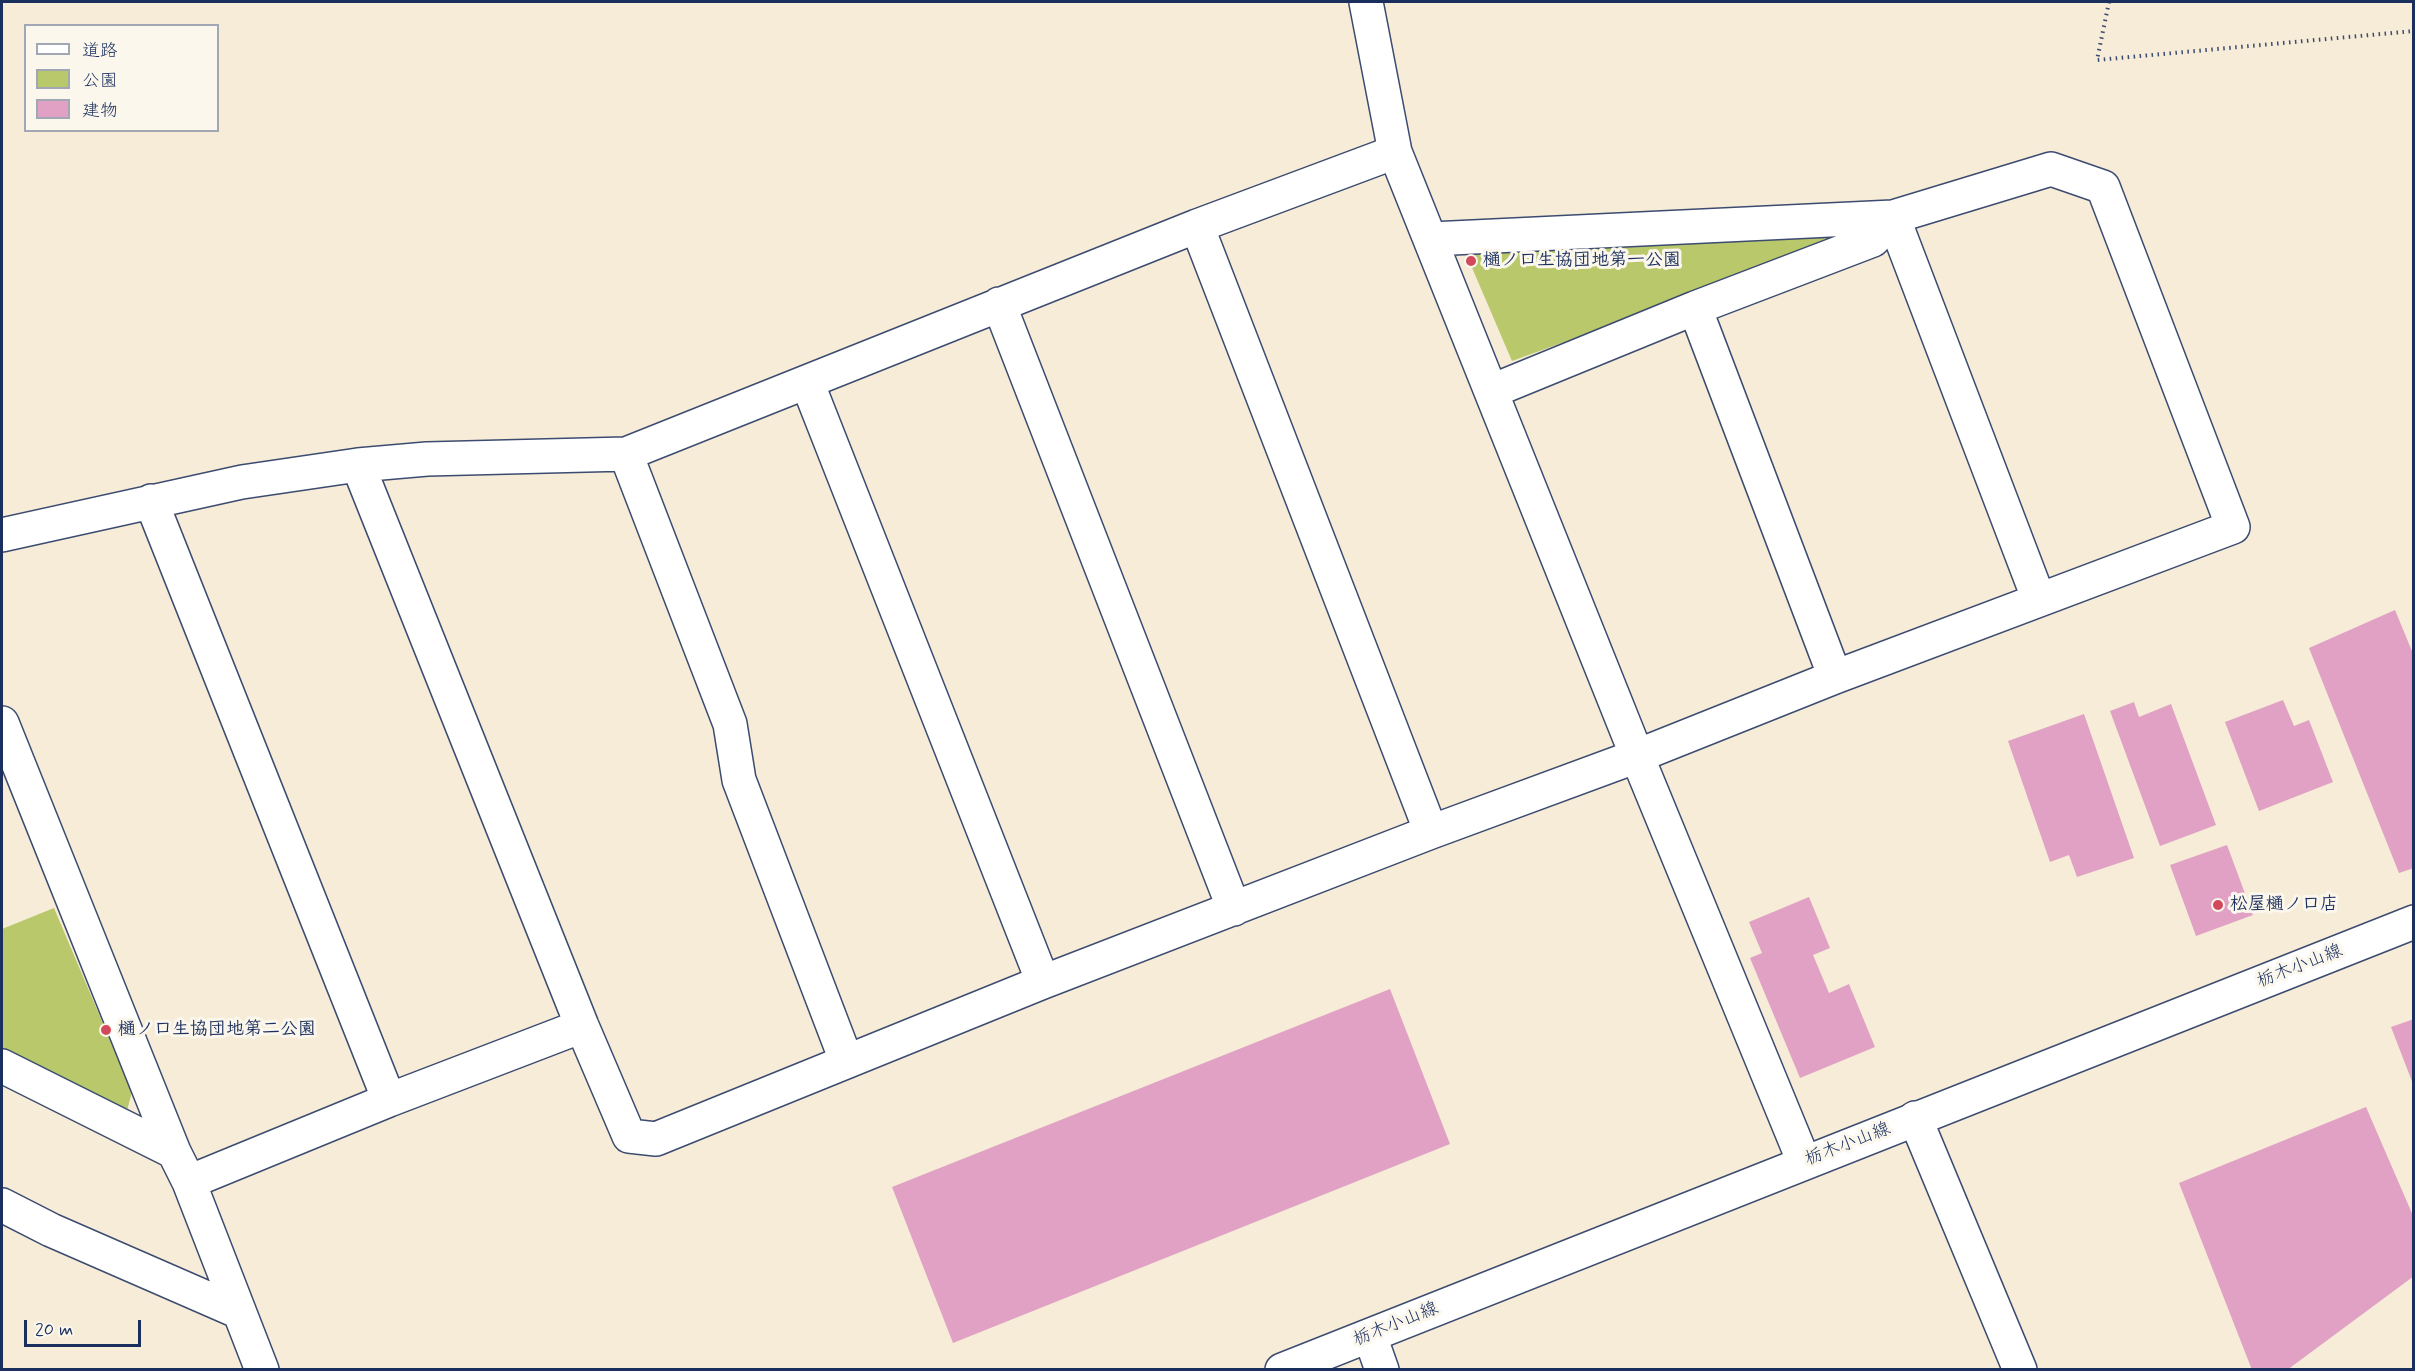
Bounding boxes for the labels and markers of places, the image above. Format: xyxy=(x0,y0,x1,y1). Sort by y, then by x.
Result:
place label: 樋ノ口生協団地第一公園 xyxy=(1483,250,1681,272)
marker: 樋ノ口生協団地第一公園 xyxy=(1464,254,1478,268)
place label: 松屋樋ノ口店 xyxy=(2230,894,2338,916)
marker: 松屋樋ノ口店 xyxy=(2211,898,2225,912)
place label: 樋ノ口生協団地第二公園 xyxy=(118,1019,316,1041)
marker: 樋ノ口生協団地第二公園 xyxy=(99,1023,113,1037)

